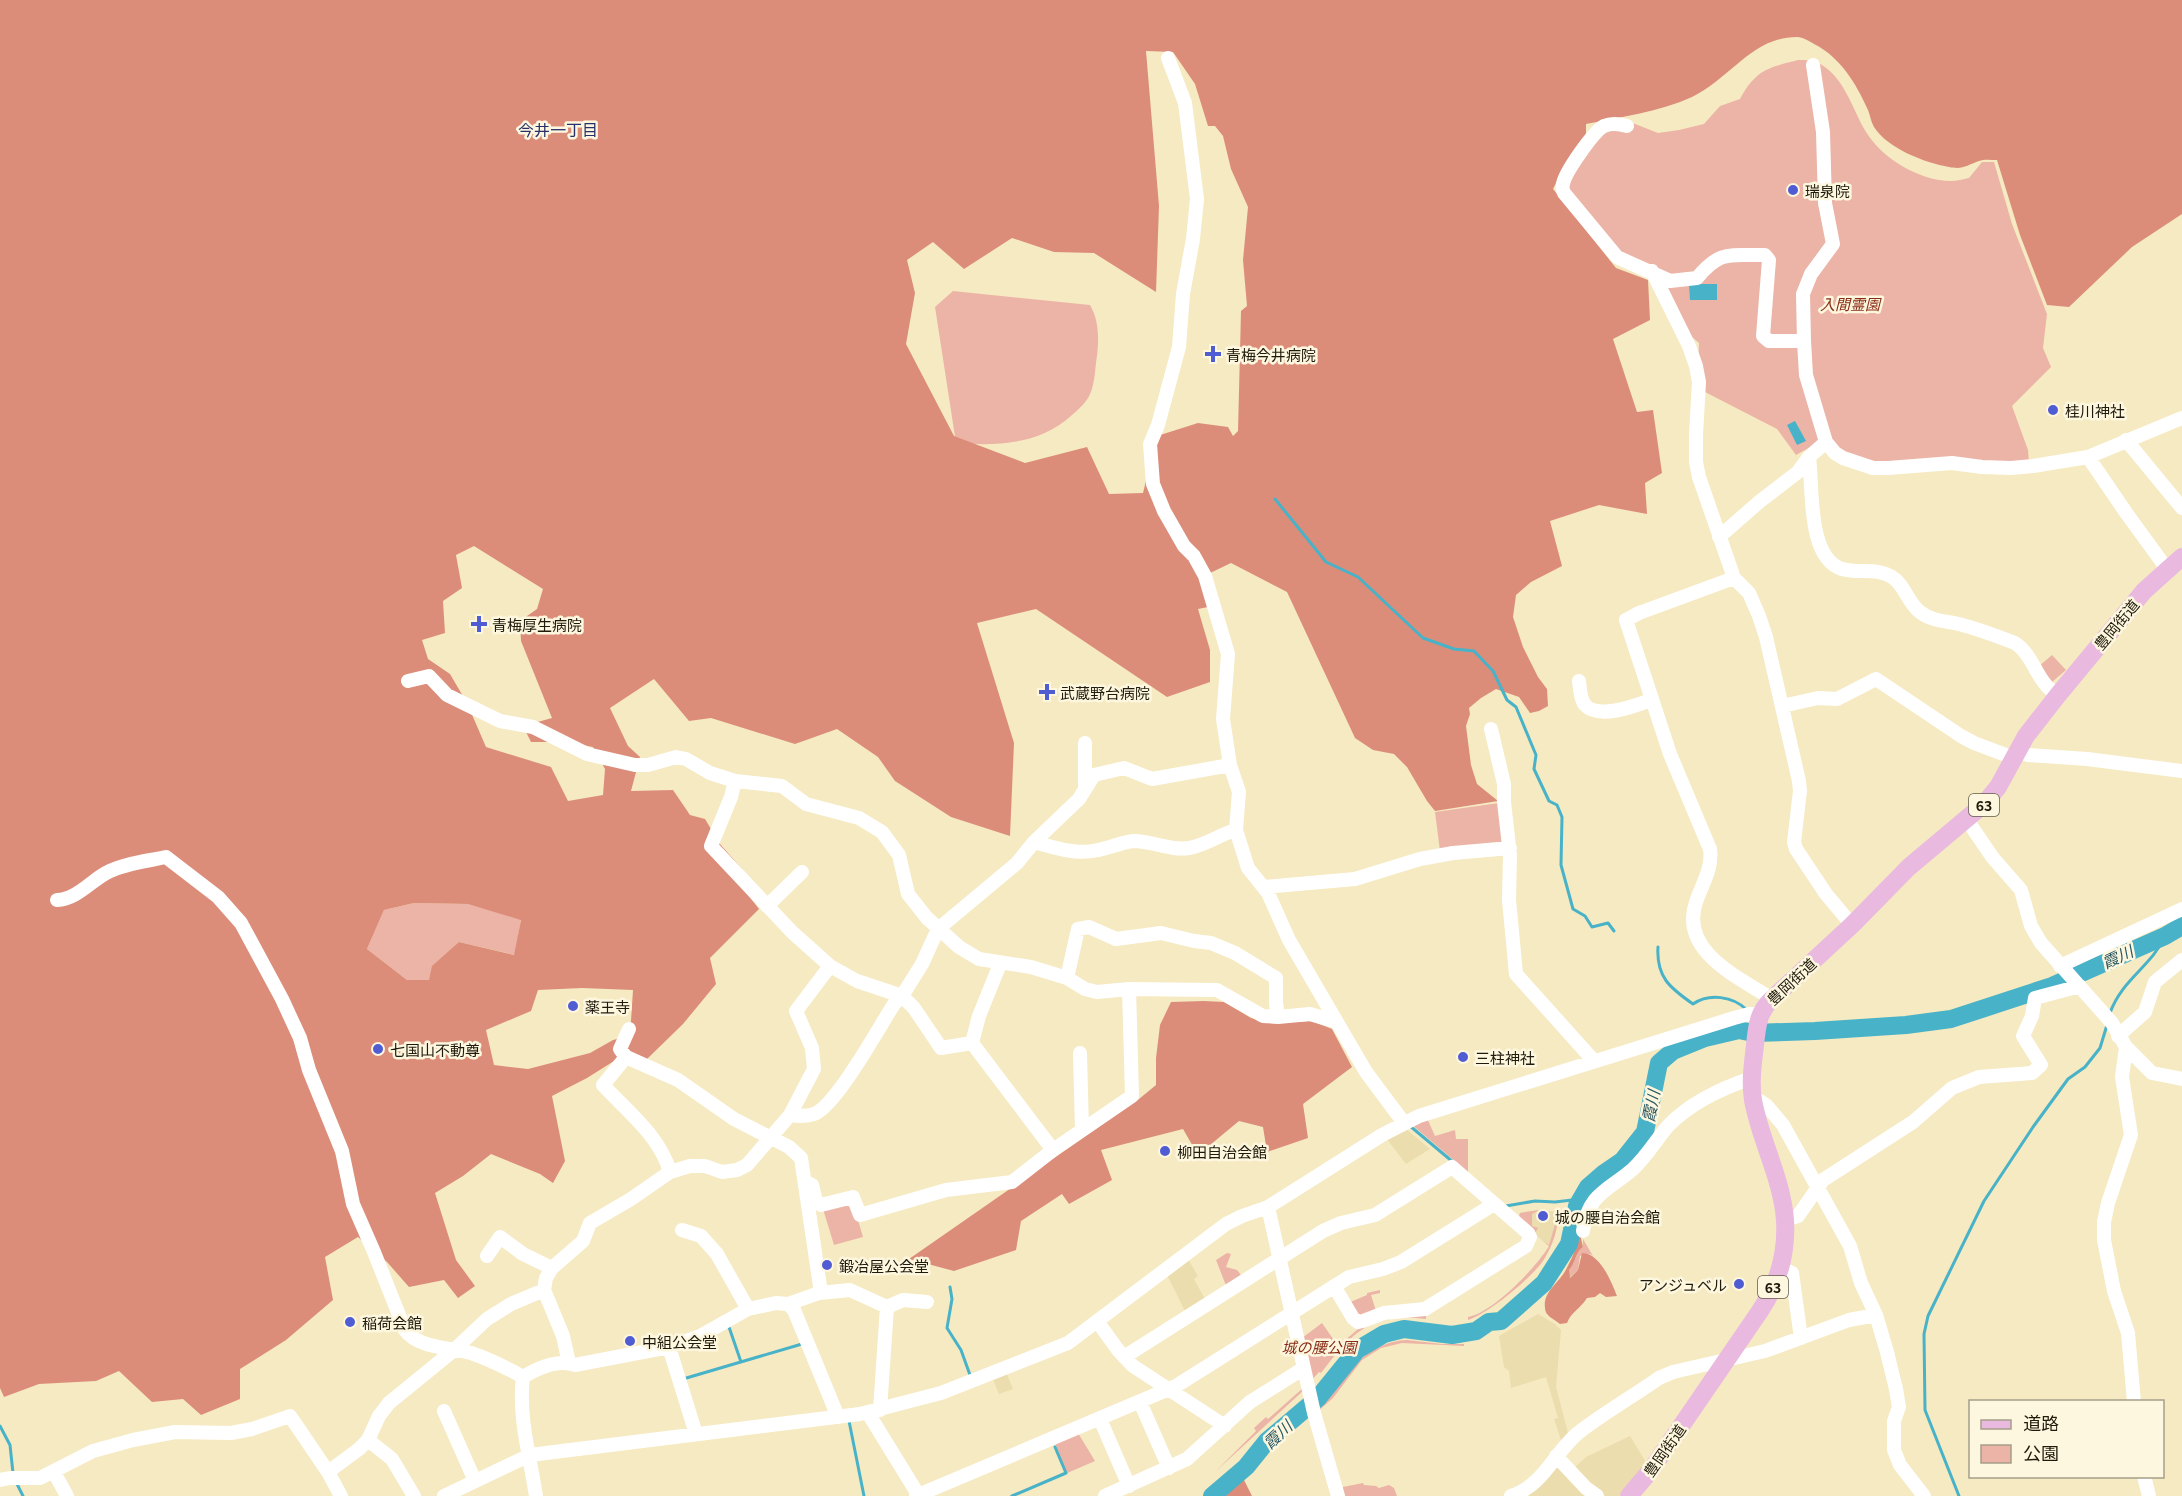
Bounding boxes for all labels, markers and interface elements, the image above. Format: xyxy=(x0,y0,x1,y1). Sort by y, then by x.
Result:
district label: 今井一丁目 xyxy=(518,117,598,141)
place label: 瑞泉院 xyxy=(1805,180,1850,201)
marker: 瑞泉院 xyxy=(1786,183,1800,197)
park label: 入間霊園 xyxy=(1820,293,1882,314)
place label: 青梅今井病院 xyxy=(1226,344,1316,365)
marker: 青梅今井病院 xyxy=(1204,345,1222,363)
place label: 桂川神社 xyxy=(2065,400,2125,421)
marker: 桂川神社 xyxy=(2046,403,2060,417)
street label: 豊岡街道 xyxy=(2089,594,2143,654)
place label: 青梅厚生病院 xyxy=(492,614,582,635)
marker: 青梅厚生病院 xyxy=(470,615,488,633)
place label: 武蔵野台病院 xyxy=(1060,682,1150,703)
marker: 武蔵野台病院 xyxy=(1038,683,1056,701)
road number: 63 xyxy=(1969,794,1999,816)
water label: 霞川 xyxy=(2097,938,2138,974)
street label: 豊岡街道 xyxy=(1762,953,1820,1009)
place label: 薬王寺 xyxy=(585,996,630,1017)
marker: 薬王寺 xyxy=(566,999,580,1013)
place label: 七国山不動尊 xyxy=(390,1039,480,1060)
marker: 七国山不動尊 xyxy=(371,1042,385,1056)
place label: 三柱神社 xyxy=(1475,1047,1535,1068)
marker: 三柱神社 xyxy=(1456,1050,1470,1064)
water label: 霞川 xyxy=(1635,1086,1665,1124)
place label: 柳田自治会館 xyxy=(1177,1141,1267,1162)
marker: 柳田自治会館 xyxy=(1158,1144,1172,1158)
place label: 城の腰自治会館 xyxy=(1555,1206,1660,1227)
marker: 城の腰自治会館 xyxy=(1536,1209,1550,1223)
place label: 鍛冶屋公会堂 xyxy=(839,1255,929,1276)
marker: 鍛冶屋公会堂 xyxy=(820,1258,834,1272)
place label: アンジュベル xyxy=(1639,1274,1727,1295)
road number: 63 xyxy=(1758,1276,1788,1298)
marker: アンジュベル xyxy=(1732,1277,1746,1291)
place label: 稲荷会館 xyxy=(362,1312,422,1333)
marker: 稲荷会館 xyxy=(343,1315,357,1329)
place label: 中組公会堂 xyxy=(642,1331,717,1352)
marker: 中組公会堂 xyxy=(623,1334,637,1348)
park label: 城の腰公園 xyxy=(1281,1336,1358,1357)
legend xyxy=(1969,1400,2164,1478)
text: 道路 xyxy=(2023,1409,2059,1435)
water label: 霞川 xyxy=(1257,1413,1298,1454)
street label: 豊岡街道 xyxy=(1638,1419,1690,1481)
text: 公園 xyxy=(2023,1439,2059,1465)

